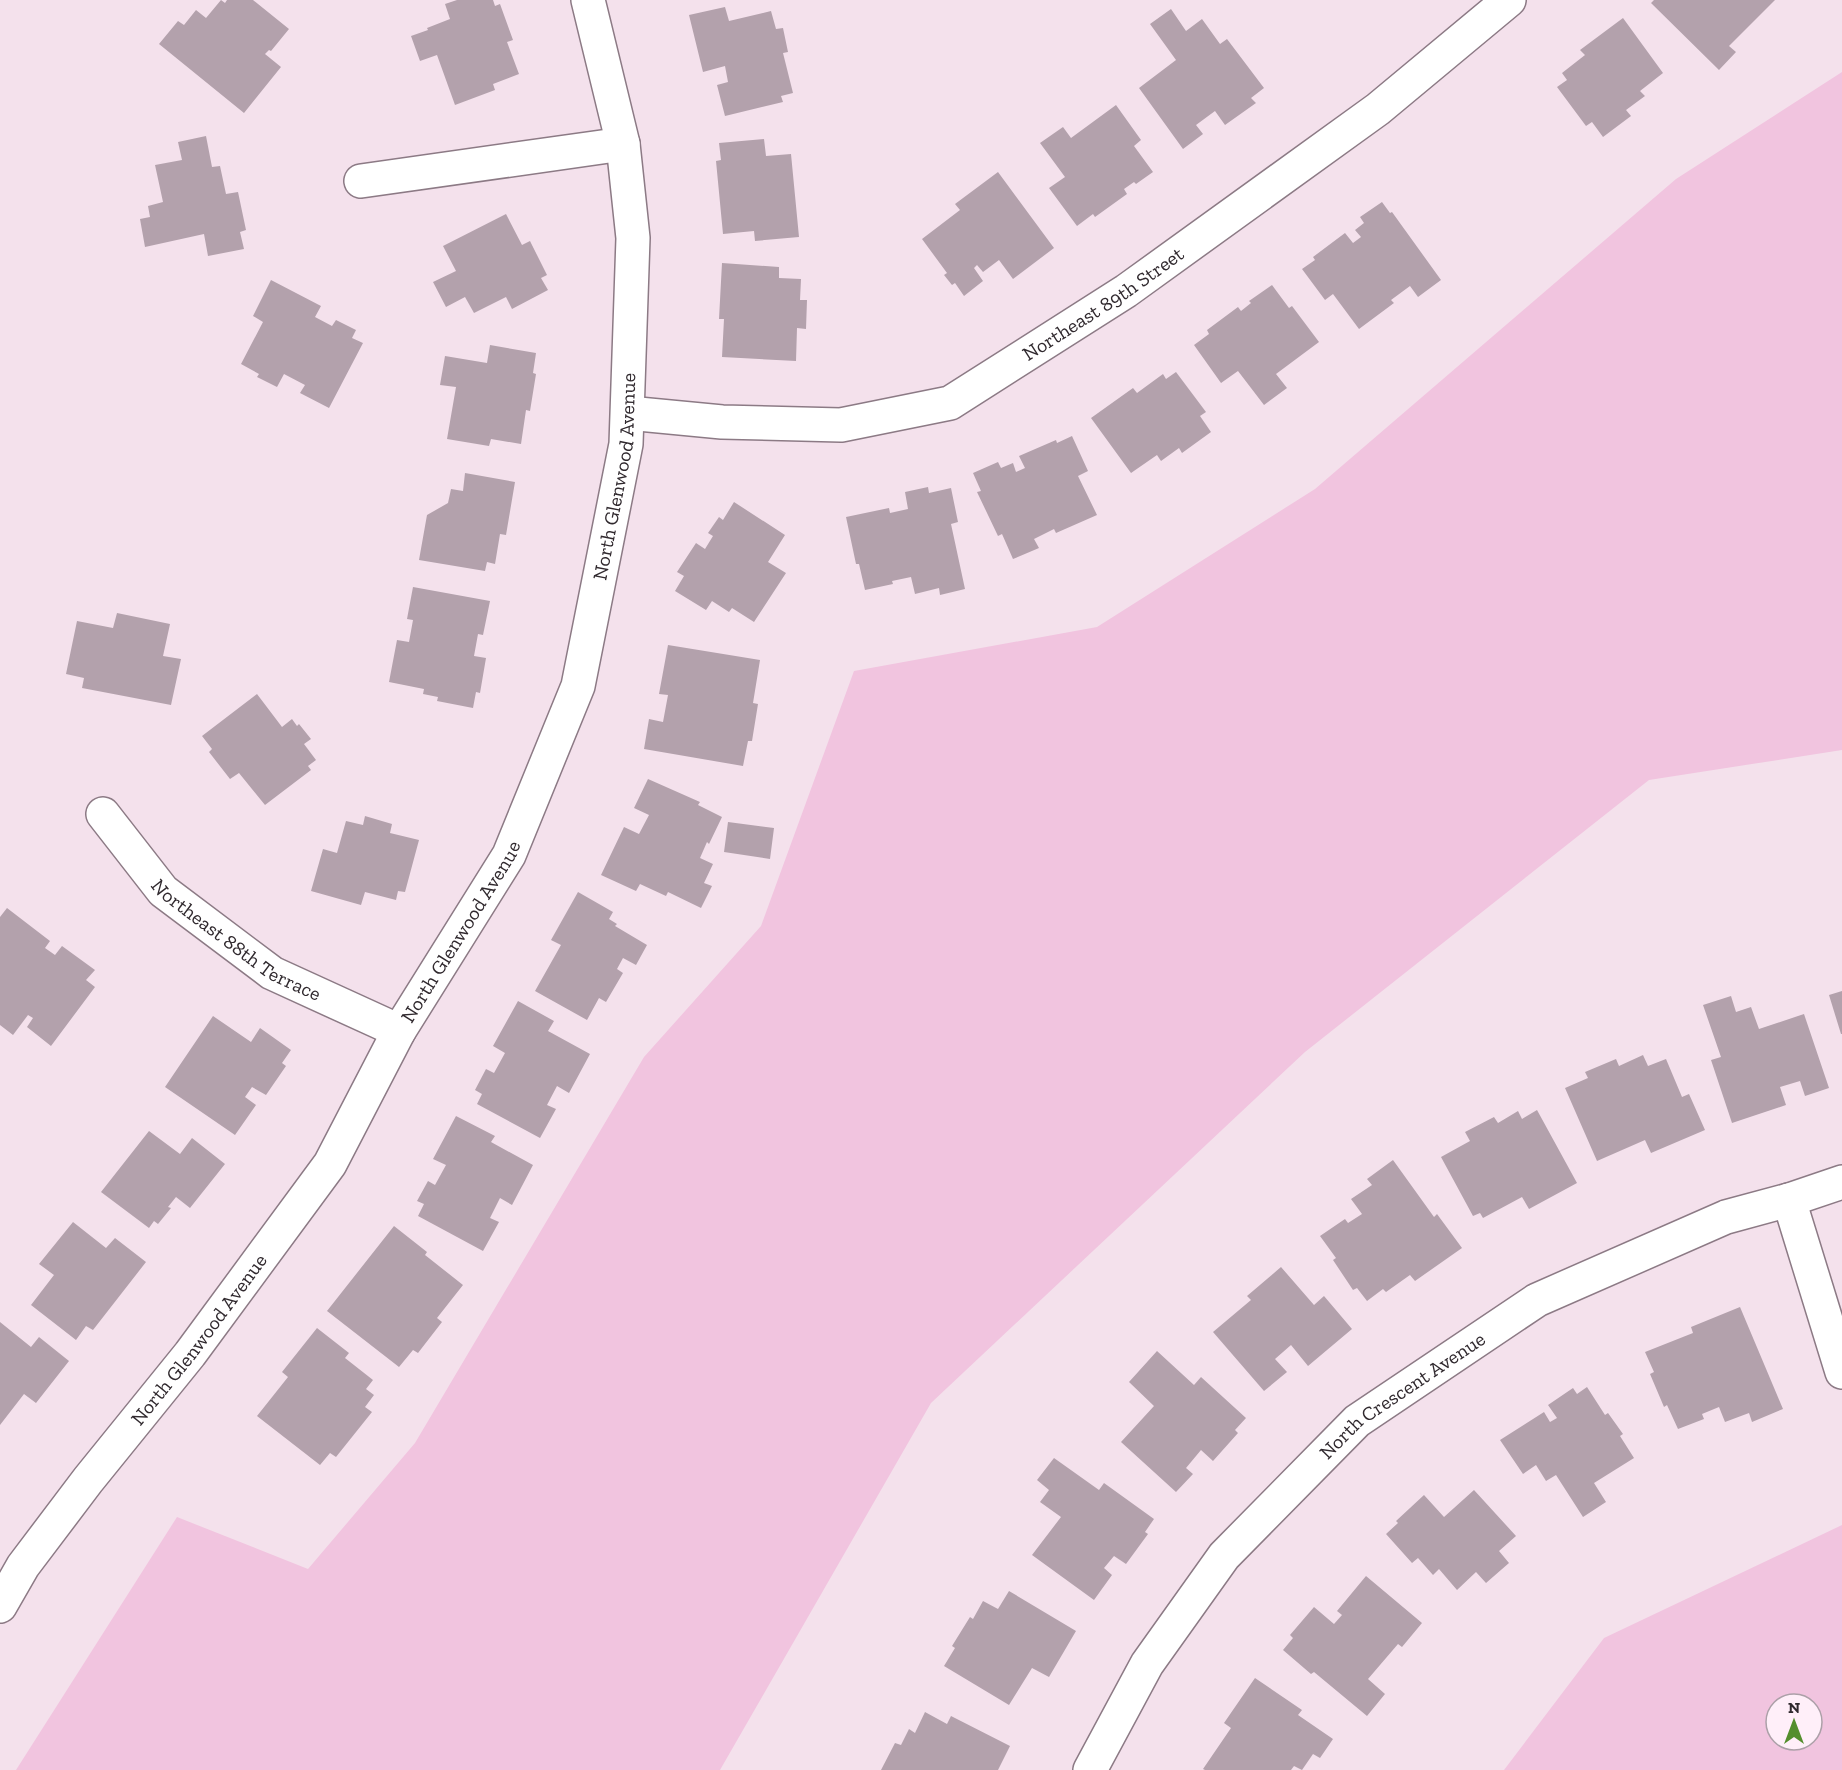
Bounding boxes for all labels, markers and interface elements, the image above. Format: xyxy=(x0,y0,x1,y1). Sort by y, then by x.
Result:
street label: Northeast 89th Street xyxy=(1018,241,1189,366)
street label: North Glenwood Avenue xyxy=(587,373,640,582)
street label: North Glenwood Avenue xyxy=(395,837,526,1027)
street label: Northeast 88th Terrace xyxy=(146,874,325,1006)
street label: North Glenwood Avenue xyxy=(125,1249,272,1430)
street label: North Crescent Avenue xyxy=(1314,1326,1490,1464)
north arrow xyxy=(1764,1692,1824,1752)
text: N xyxy=(1788,1698,1800,1717)

